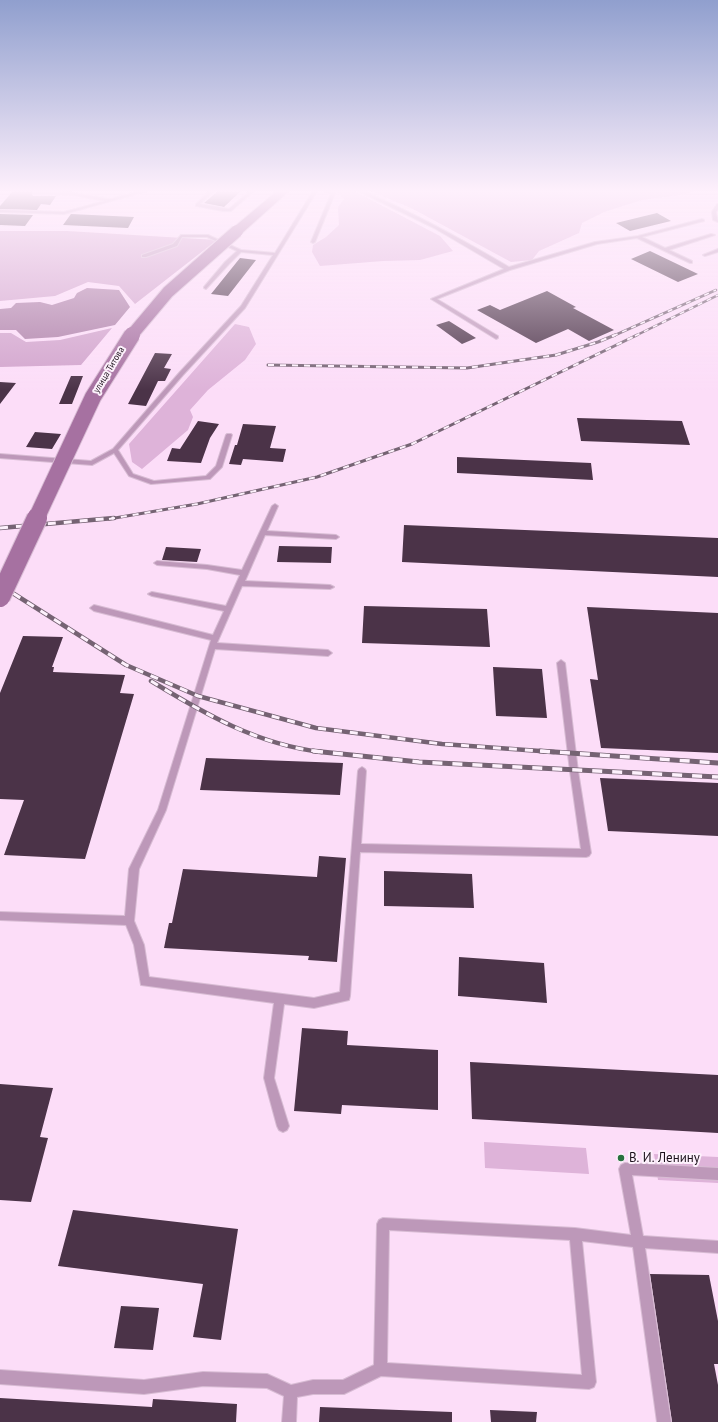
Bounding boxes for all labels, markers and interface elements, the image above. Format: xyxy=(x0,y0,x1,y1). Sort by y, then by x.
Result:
street label: улица Титова xyxy=(91,345,127,395)
place label: В. И. Ленину xyxy=(629,1150,700,1166)
marker: В. И. Ленину xyxy=(616,1153,626,1163)

